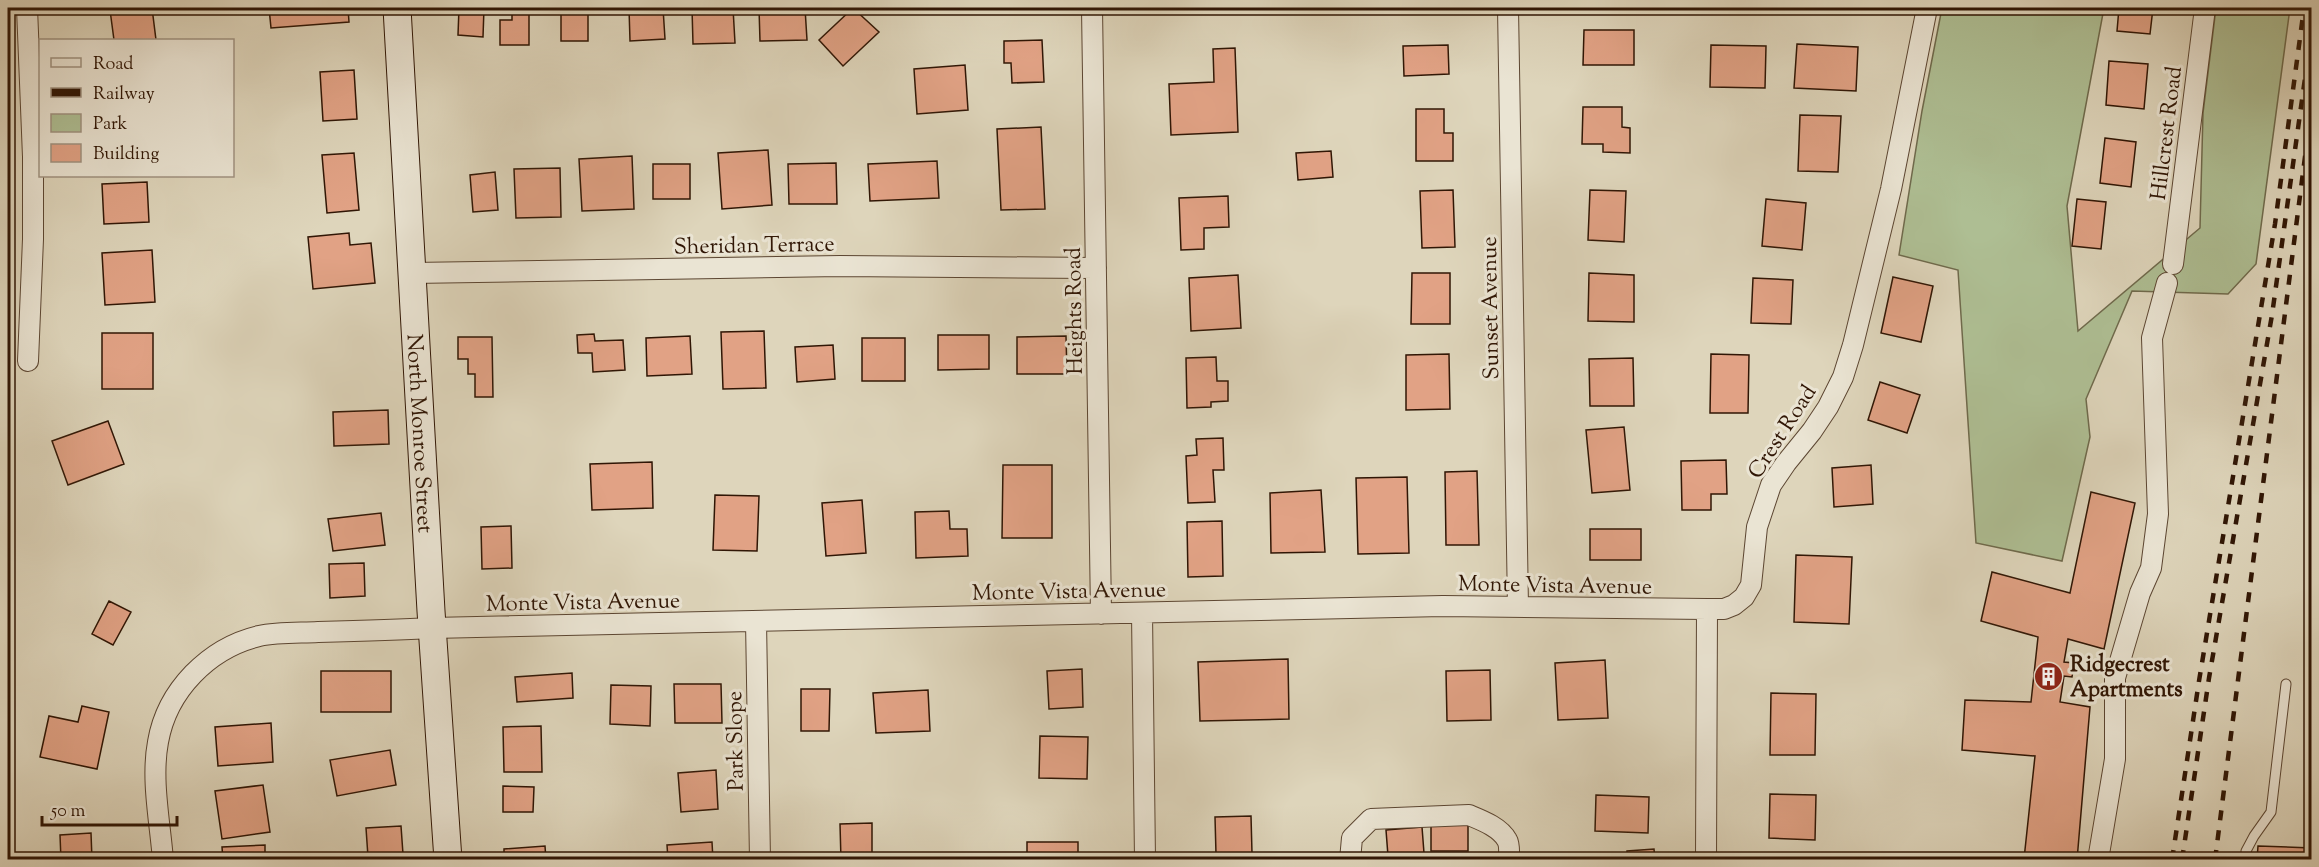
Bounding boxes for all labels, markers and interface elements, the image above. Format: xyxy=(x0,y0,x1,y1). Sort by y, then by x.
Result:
legend xyxy=(39,39,234,177)
text: Road xyxy=(93,52,133,78)
street label: Hillcrest Road xyxy=(2144,65,2192,202)
text: Railway xyxy=(93,82,155,108)
text: Park xyxy=(93,112,128,138)
text: Building xyxy=(93,142,159,168)
street label: Sheridan Terrace xyxy=(673,230,835,264)
street label: Sunset Avenue xyxy=(1475,236,1509,380)
street label: Heights Road xyxy=(1059,247,1093,375)
street label: North Monroe Street xyxy=(396,333,440,534)
street label: Crest Road xyxy=(1741,379,1826,486)
street label: Monte Vista Avenue xyxy=(1457,569,1652,605)
street label: Monte Vista Avenue xyxy=(972,575,1167,611)
street label: Monte Vista Avenue xyxy=(486,586,681,622)
place label: Ridgecrest Apartments xyxy=(2070,650,2183,707)
building icon: Ridgecrest Apartments xyxy=(2033,660,2065,692)
street label: Park Slope xyxy=(720,691,754,791)
scale bar xyxy=(42,789,177,827)
text: 50 m xyxy=(50,799,86,825)

